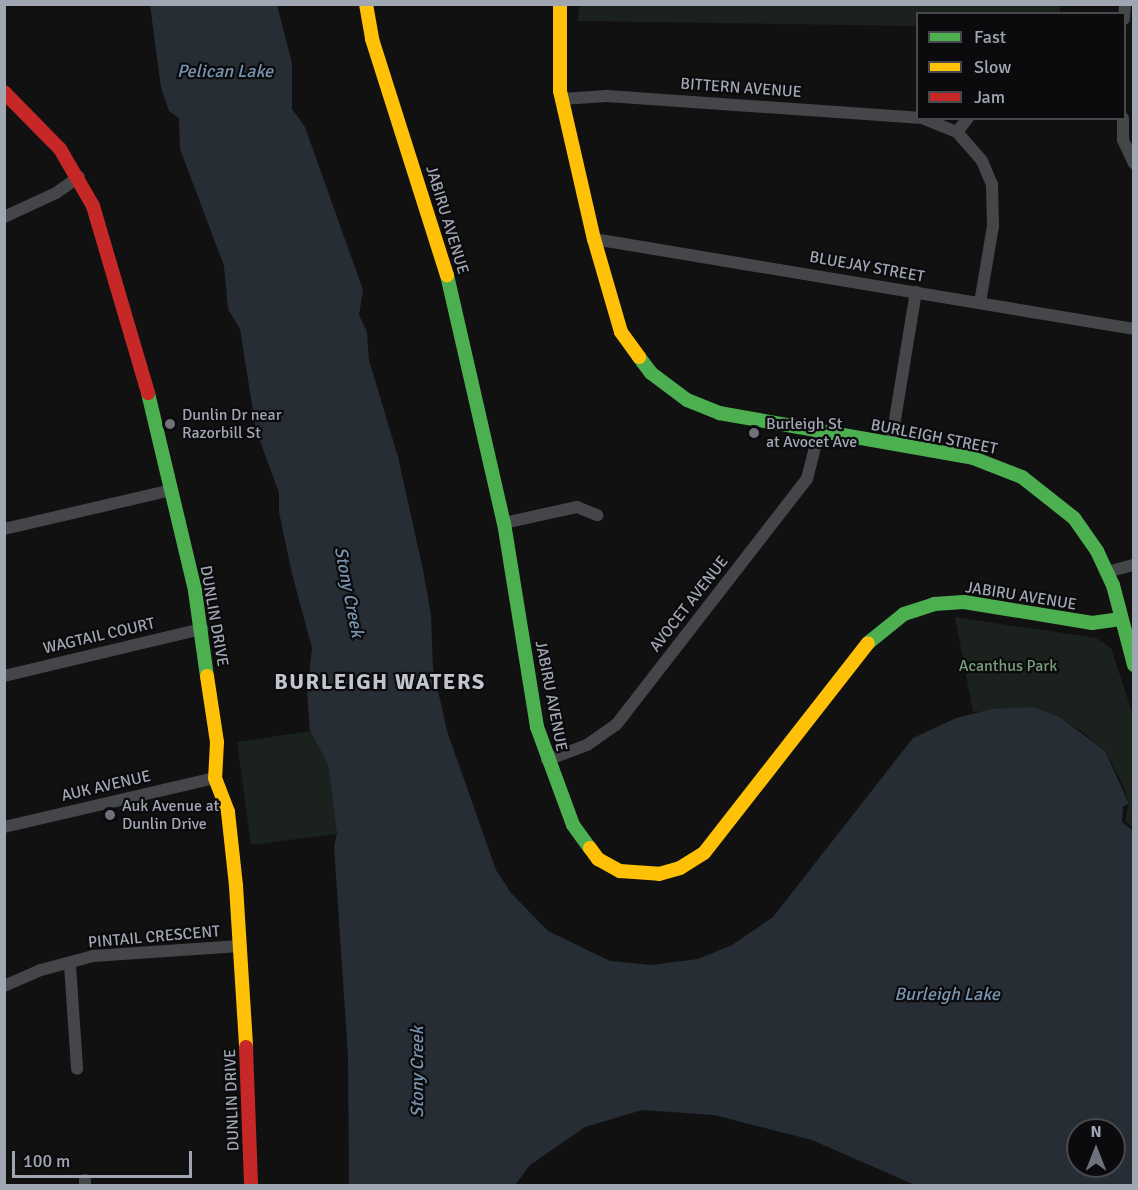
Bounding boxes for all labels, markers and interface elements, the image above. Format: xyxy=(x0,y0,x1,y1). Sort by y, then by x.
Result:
legend xyxy=(916,12,1126,120)
text: Fast xyxy=(974,26,1006,48)
text: Slow xyxy=(974,56,1011,78)
water label: Pelican Lake xyxy=(177,60,273,82)
street label: BITTERN AVENUE xyxy=(680,74,802,102)
text: Jam xyxy=(974,86,1005,108)
street label: JABIRU AVENUE xyxy=(421,163,473,277)
street label: BLUEJAY STREET xyxy=(808,247,926,287)
place label: Dunlin Dr near Razorbill St xyxy=(182,405,282,443)
place label: Burleigh St at Avocet Ave xyxy=(766,414,857,452)
street label: BURLEIGH STREET xyxy=(869,415,999,459)
marker: Dunlin Dr near Razorbill St xyxy=(163,417,177,431)
marker: Burleigh St at Avocet Ave xyxy=(747,426,761,440)
water label: Stony Creek xyxy=(330,545,368,639)
street label: AVOCET AVENUE xyxy=(646,552,732,656)
street label: DUNLIN DRIVE xyxy=(196,564,232,668)
street label: JABIRU AVENUE xyxy=(964,578,1078,614)
street label: WAGTAIL COURT xyxy=(41,614,157,658)
street label: JABIRU AVENUE xyxy=(531,639,571,753)
park label: Acanthus Park xyxy=(959,656,1057,676)
district label: BURLEIGH WATERS xyxy=(274,669,486,695)
street label: AUK AVENUE xyxy=(59,766,153,806)
place label: Auk Avenue at Dunlin Drive xyxy=(122,796,219,834)
marker: Auk Avenue at Dunlin Drive xyxy=(103,808,117,822)
street label: PINTAIL CRESCENT xyxy=(87,922,221,952)
water label: Burleigh Lake xyxy=(894,983,1000,1005)
water label: Stony Creek xyxy=(406,1026,428,1118)
street label: DUNLIN DRIVE xyxy=(221,1049,243,1151)
north arrow xyxy=(1066,1118,1126,1178)
text: N xyxy=(1090,1122,1102,1142)
scale bar xyxy=(15,1139,195,1177)
text: 100 m xyxy=(23,1150,70,1172)

